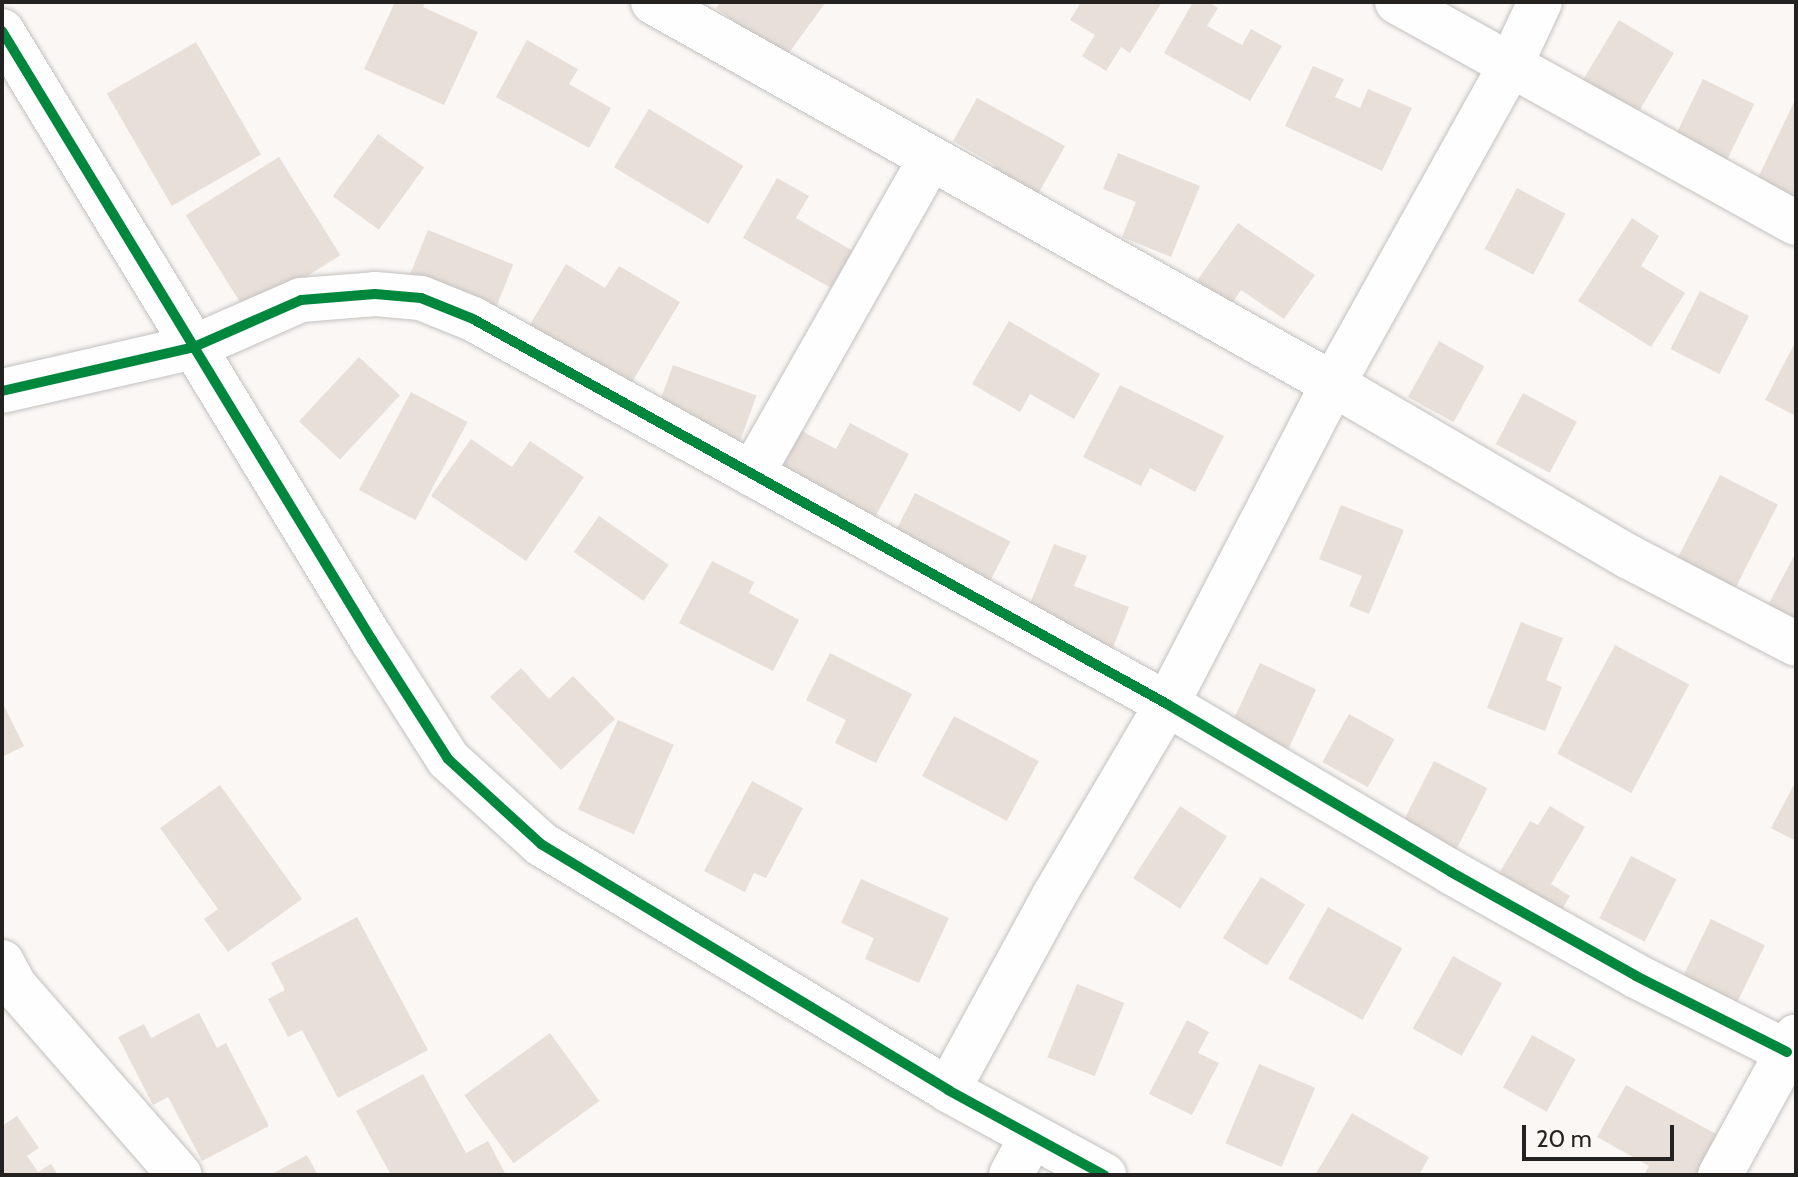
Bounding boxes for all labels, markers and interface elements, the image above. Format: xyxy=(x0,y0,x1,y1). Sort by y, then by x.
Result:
scale bar xyxy=(1526,1109,1678,1159)
text: 20 m xyxy=(1536,1124,1592,1153)

